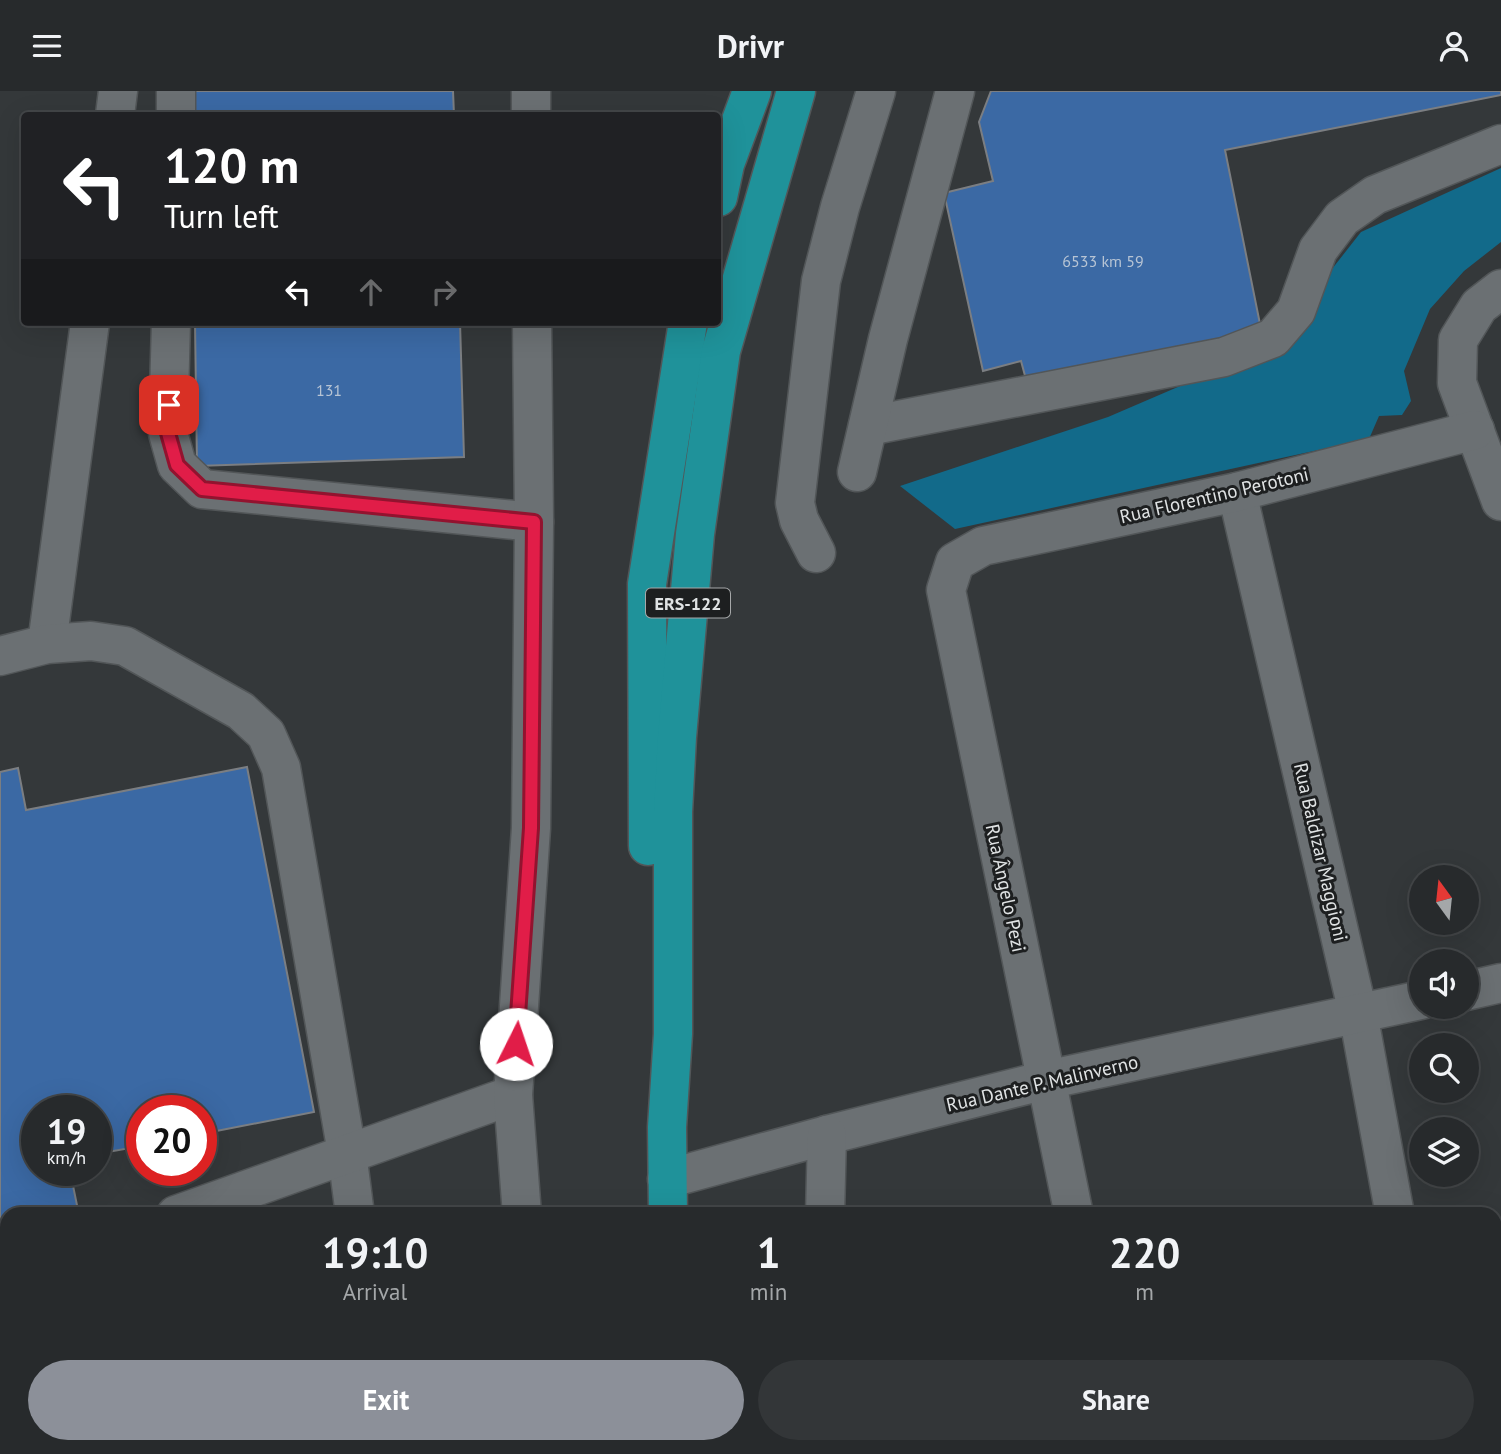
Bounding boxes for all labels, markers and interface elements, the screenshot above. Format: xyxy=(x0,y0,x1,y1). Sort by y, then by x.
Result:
text: Drivr xyxy=(717,25,784,67)
icon: menu xyxy=(28,27,66,65)
icon: person xyxy=(1435,27,1473,65)
text: 120 m xyxy=(164,133,299,197)
icon: left xyxy=(49,140,140,231)
text: Turn left xyxy=(164,195,279,237)
house number: 6533 km 59 xyxy=(1062,251,1144,271)
icon: left xyxy=(279,273,317,311)
icon: ahead xyxy=(352,273,390,311)
icon: right xyxy=(425,273,463,311)
pin xyxy=(139,375,199,435)
house number: 131 xyxy=(316,380,342,400)
icon: arrive xyxy=(150,386,188,424)
street label: Rua Florentino Perotoni xyxy=(1117,462,1311,528)
road number: ERS-122 xyxy=(646,589,730,617)
street label: Rua Baldizar Maggioni xyxy=(1289,760,1353,944)
street label: Rua Ângelo Pezi xyxy=(981,822,1031,954)
north arrow xyxy=(1409,865,1479,935)
map controls xyxy=(1409,865,1479,1187)
button: sound xyxy=(1409,949,1479,1019)
position arrow xyxy=(479,1007,553,1081)
button: search xyxy=(1409,1033,1479,1103)
street label: Rua Dante P. Malinverno xyxy=(944,1049,1140,1117)
speed limit sign: 20 xyxy=(126,1095,217,1186)
text: 19 xyxy=(47,1108,86,1154)
button: layers xyxy=(1409,1117,1479,1187)
text: km/h xyxy=(47,1146,86,1169)
text: 19:10 xyxy=(322,1225,428,1280)
text: 1 xyxy=(757,1225,780,1280)
text: 220 xyxy=(1109,1225,1180,1280)
text: Arrival xyxy=(343,1277,407,1306)
text: min xyxy=(750,1277,787,1306)
text: m xyxy=(1135,1277,1154,1306)
button: Exit xyxy=(28,1360,744,1440)
button: Share xyxy=(758,1360,1474,1440)

